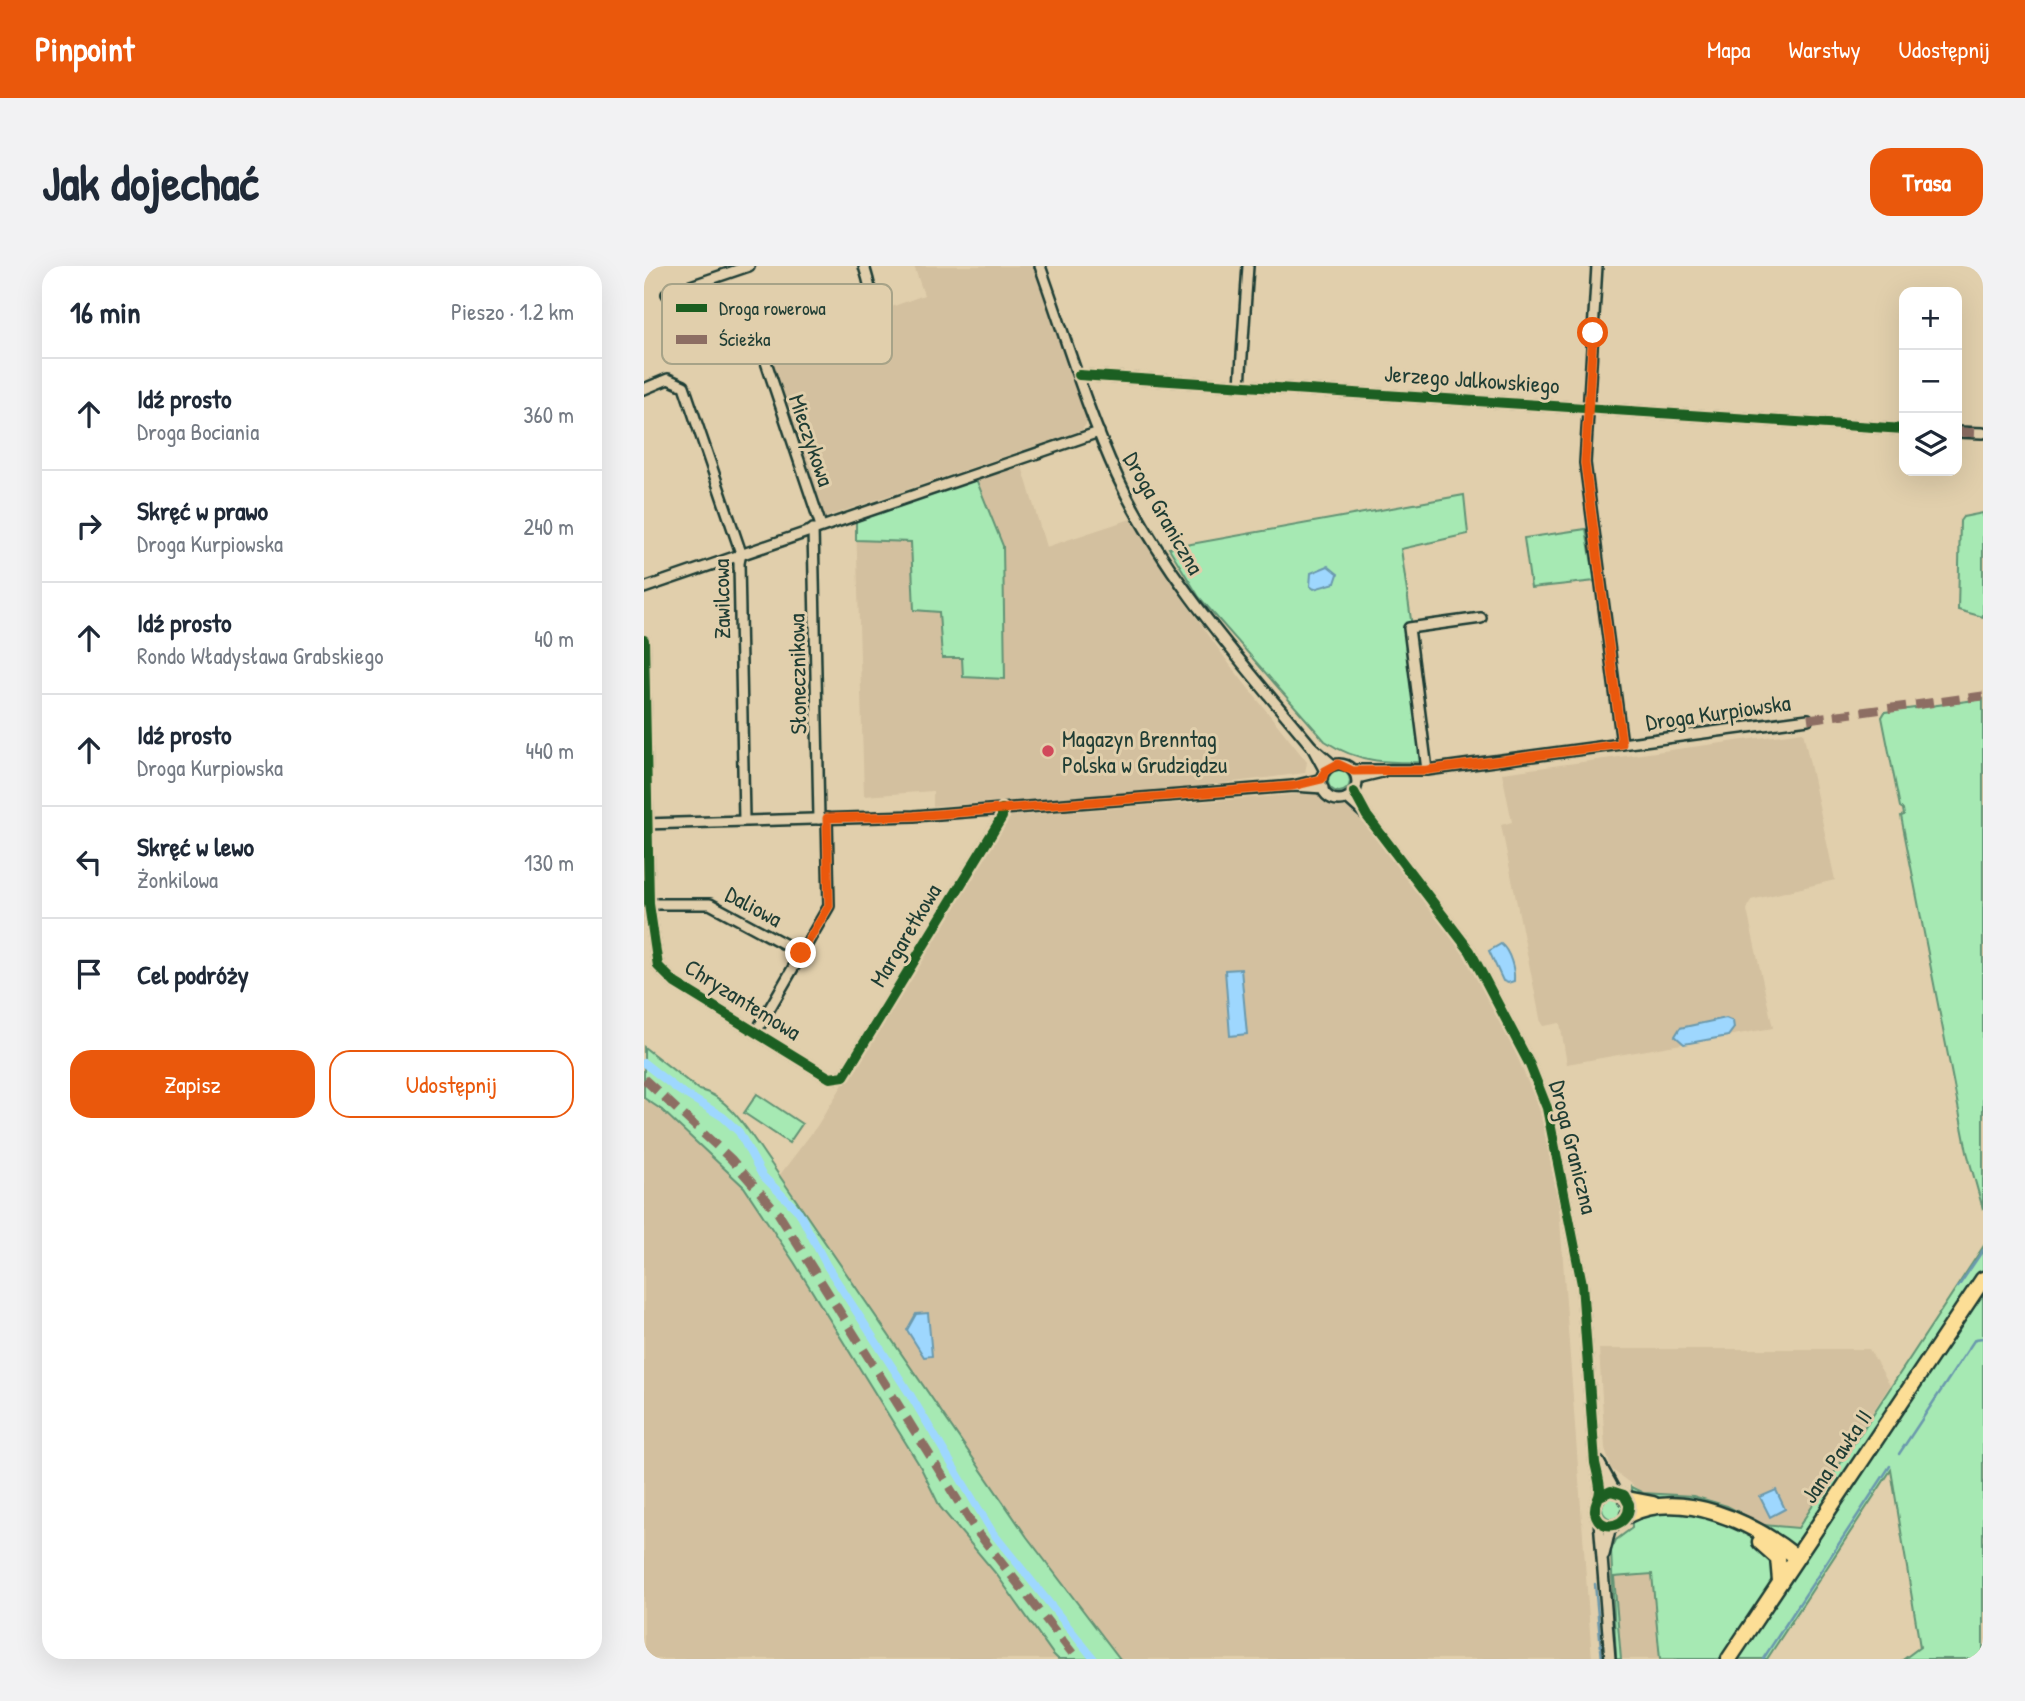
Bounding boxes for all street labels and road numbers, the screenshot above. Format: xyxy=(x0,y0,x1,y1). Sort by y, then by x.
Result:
street label: Jerzego Jalkowskiego xyxy=(1383,357,1561,401)
street label: Mieczykowa xyxy=(782,390,842,490)
street label: Droga Graniczna xyxy=(1117,446,1211,580)
street label: Zawilcowa xyxy=(705,559,737,639)
street label: Słonecznikowa xyxy=(780,613,814,735)
street label: Droga Kurpiowska xyxy=(1644,686,1792,738)
street label: Daliowa xyxy=(720,878,788,934)
street label: Margaretkowa xyxy=(862,878,948,992)
street label: Chryzantemowa xyxy=(679,951,807,1047)
street label: Droga Graniczna xyxy=(1542,1077,1606,1217)
street label: Jana Pawła II xyxy=(1793,1403,1879,1509)

